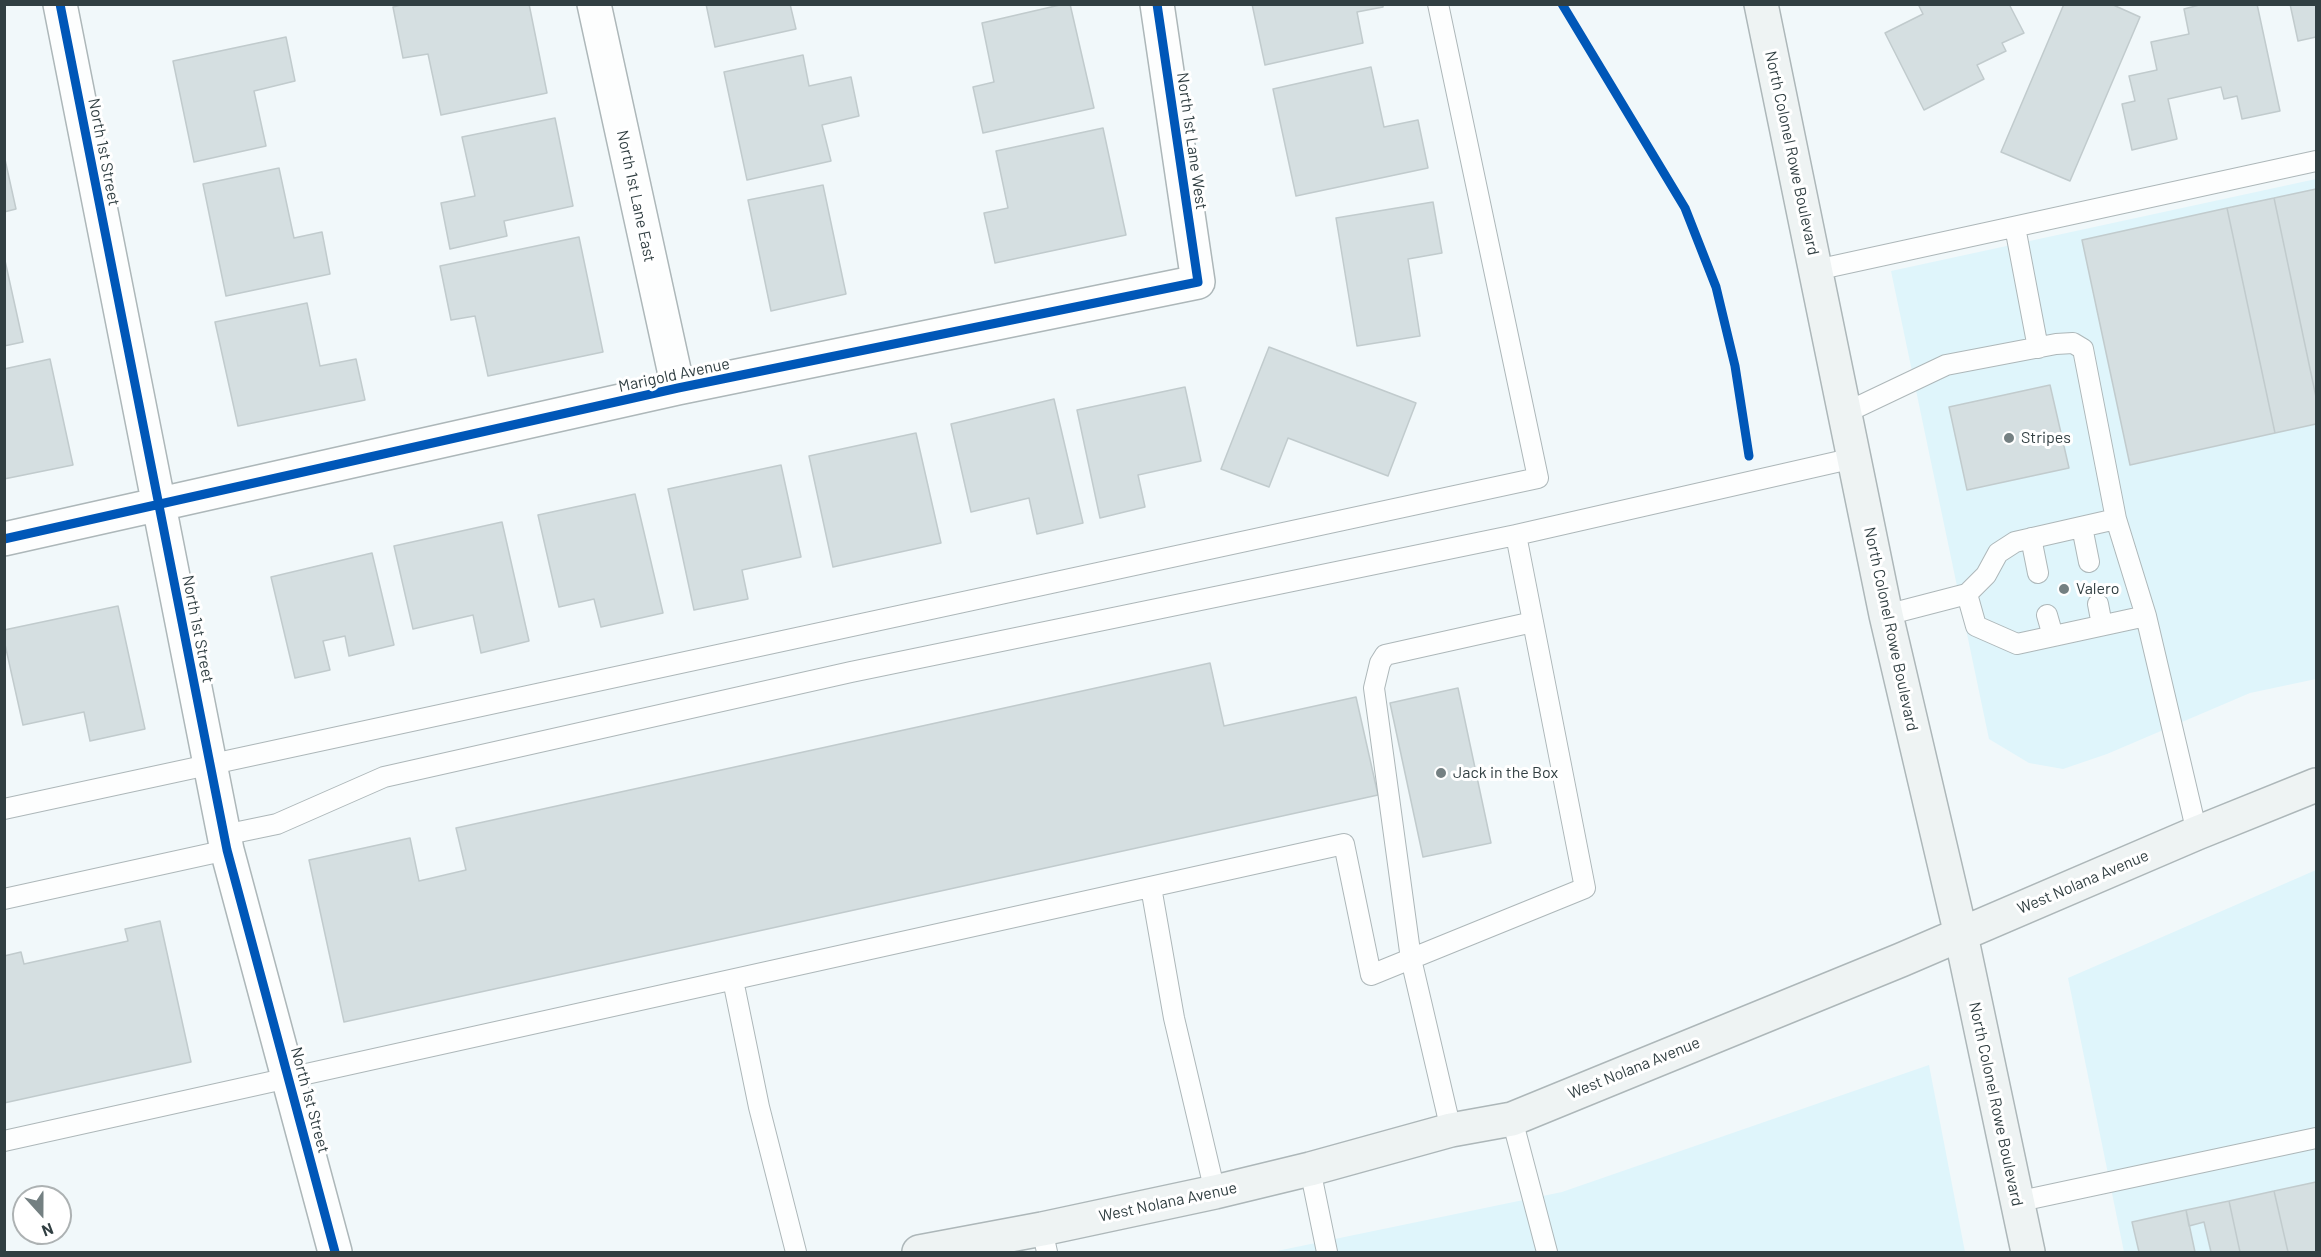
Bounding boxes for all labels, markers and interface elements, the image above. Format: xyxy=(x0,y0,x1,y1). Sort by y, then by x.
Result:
street label: North Colonel Rowe Boulevard xyxy=(1761,49,1823,257)
street label: North 1st Lane West xyxy=(1173,71,1211,211)
street label: North 1st Street xyxy=(84,97,124,207)
street label: North 1st Lane East xyxy=(613,128,659,264)
street label: Marigold Avenue xyxy=(617,354,731,396)
place label: Stripes xyxy=(2021,428,2071,448)
marker: Stripes xyxy=(2002,431,2016,445)
street label: North Colonel Rowe Boulevard xyxy=(1860,525,1922,733)
street label: North 1st Street xyxy=(178,574,218,684)
place label: Valero xyxy=(2076,579,2120,599)
marker: Valero xyxy=(2057,582,2071,596)
place label: Jack in the Box xyxy=(1453,763,1558,783)
marker: Jack in the Box xyxy=(1434,766,1448,780)
street label: West Nolana Avenue xyxy=(2015,846,2151,918)
street label: North Colonel Rowe Boulevard xyxy=(1965,1000,2027,1208)
street label: West Nolana Avenue xyxy=(1565,1033,1703,1103)
street label: North 1st Street xyxy=(287,1045,333,1155)
street label: West Nolana Avenue xyxy=(1097,1178,1239,1226)
north arrow xyxy=(12,1185,72,1245)
text: N xyxy=(40,1220,56,1241)

